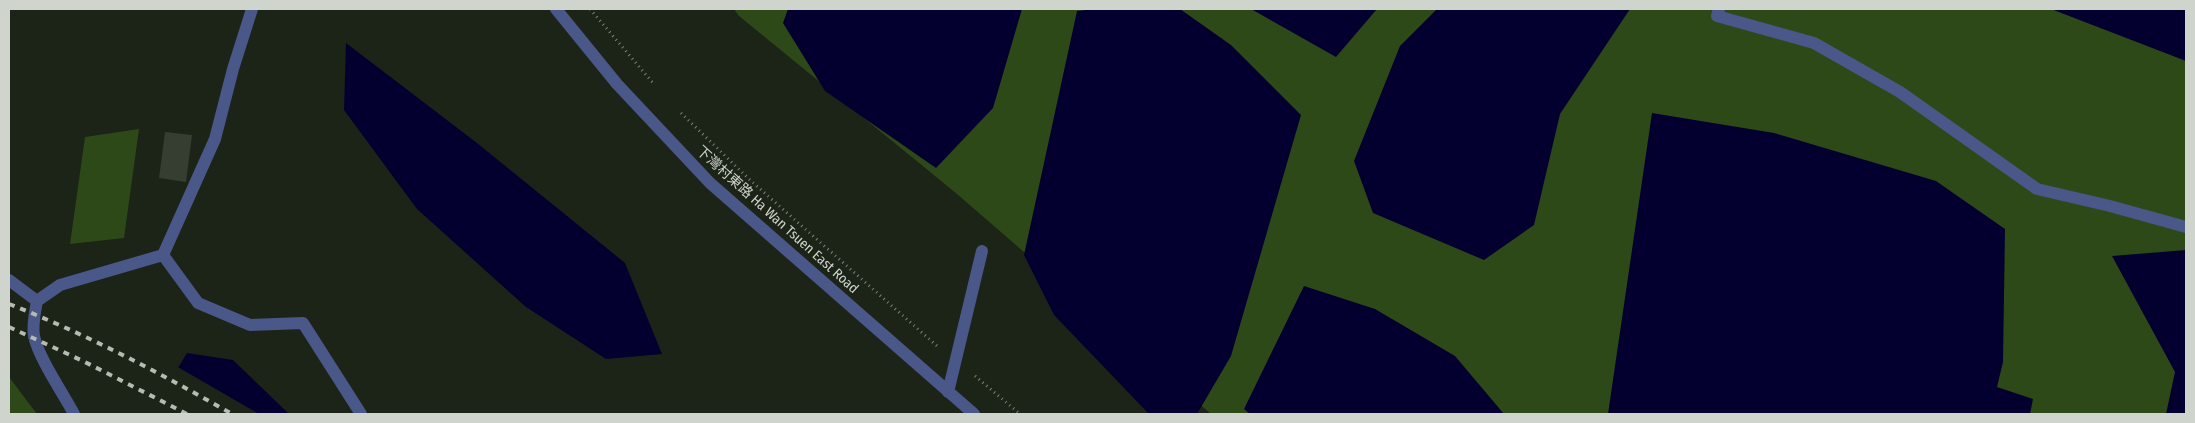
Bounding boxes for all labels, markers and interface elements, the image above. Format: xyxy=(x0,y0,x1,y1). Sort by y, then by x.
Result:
street label: 下灣村東路 Ha Wan Tsuen East Road xyxy=(693,143,861,297)

